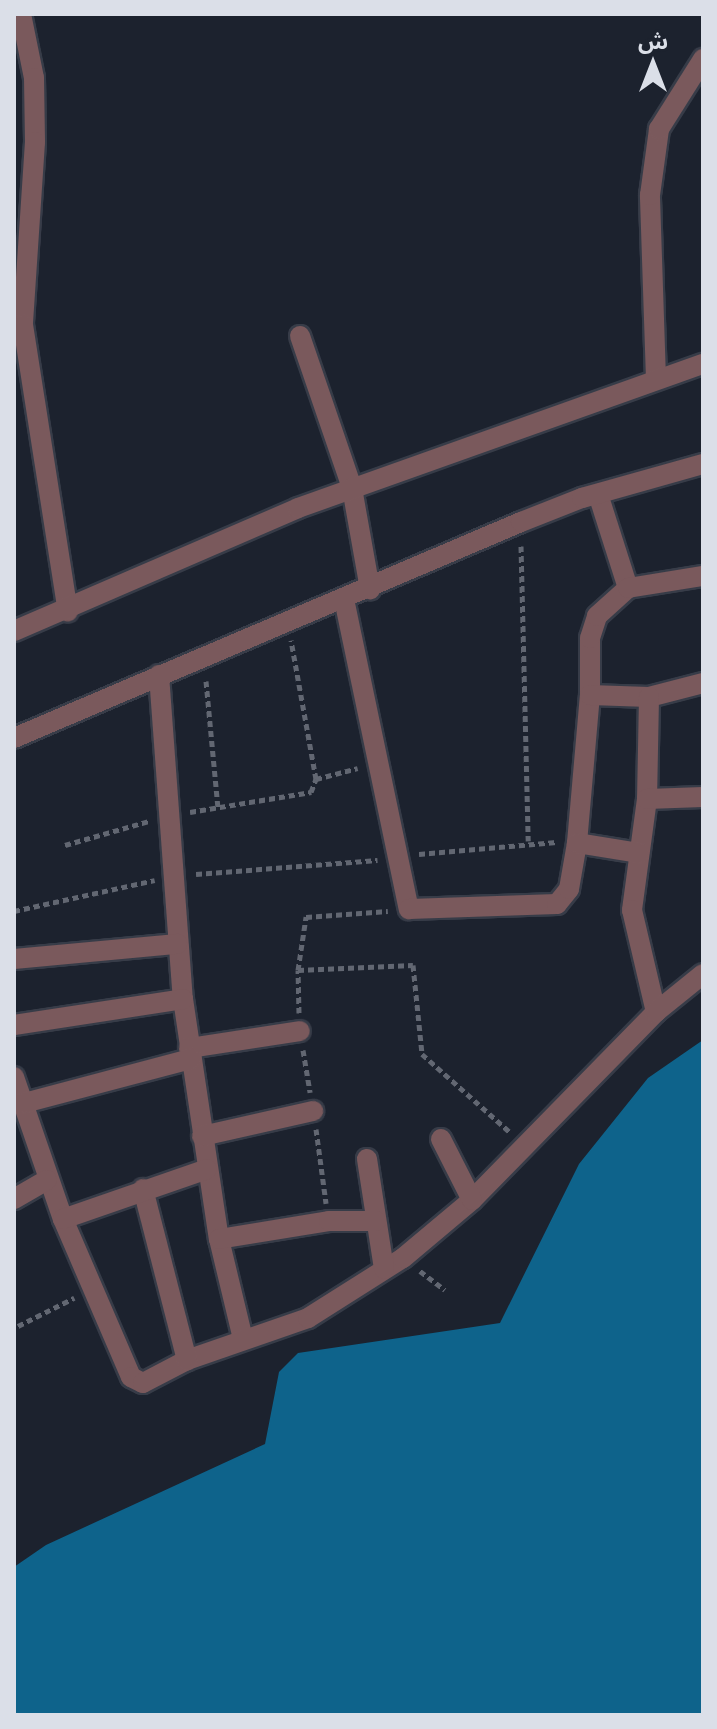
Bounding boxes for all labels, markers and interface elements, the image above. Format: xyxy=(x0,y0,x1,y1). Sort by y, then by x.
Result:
text: ش xyxy=(638,23,668,56)
north arrow xyxy=(613,24,693,104)

